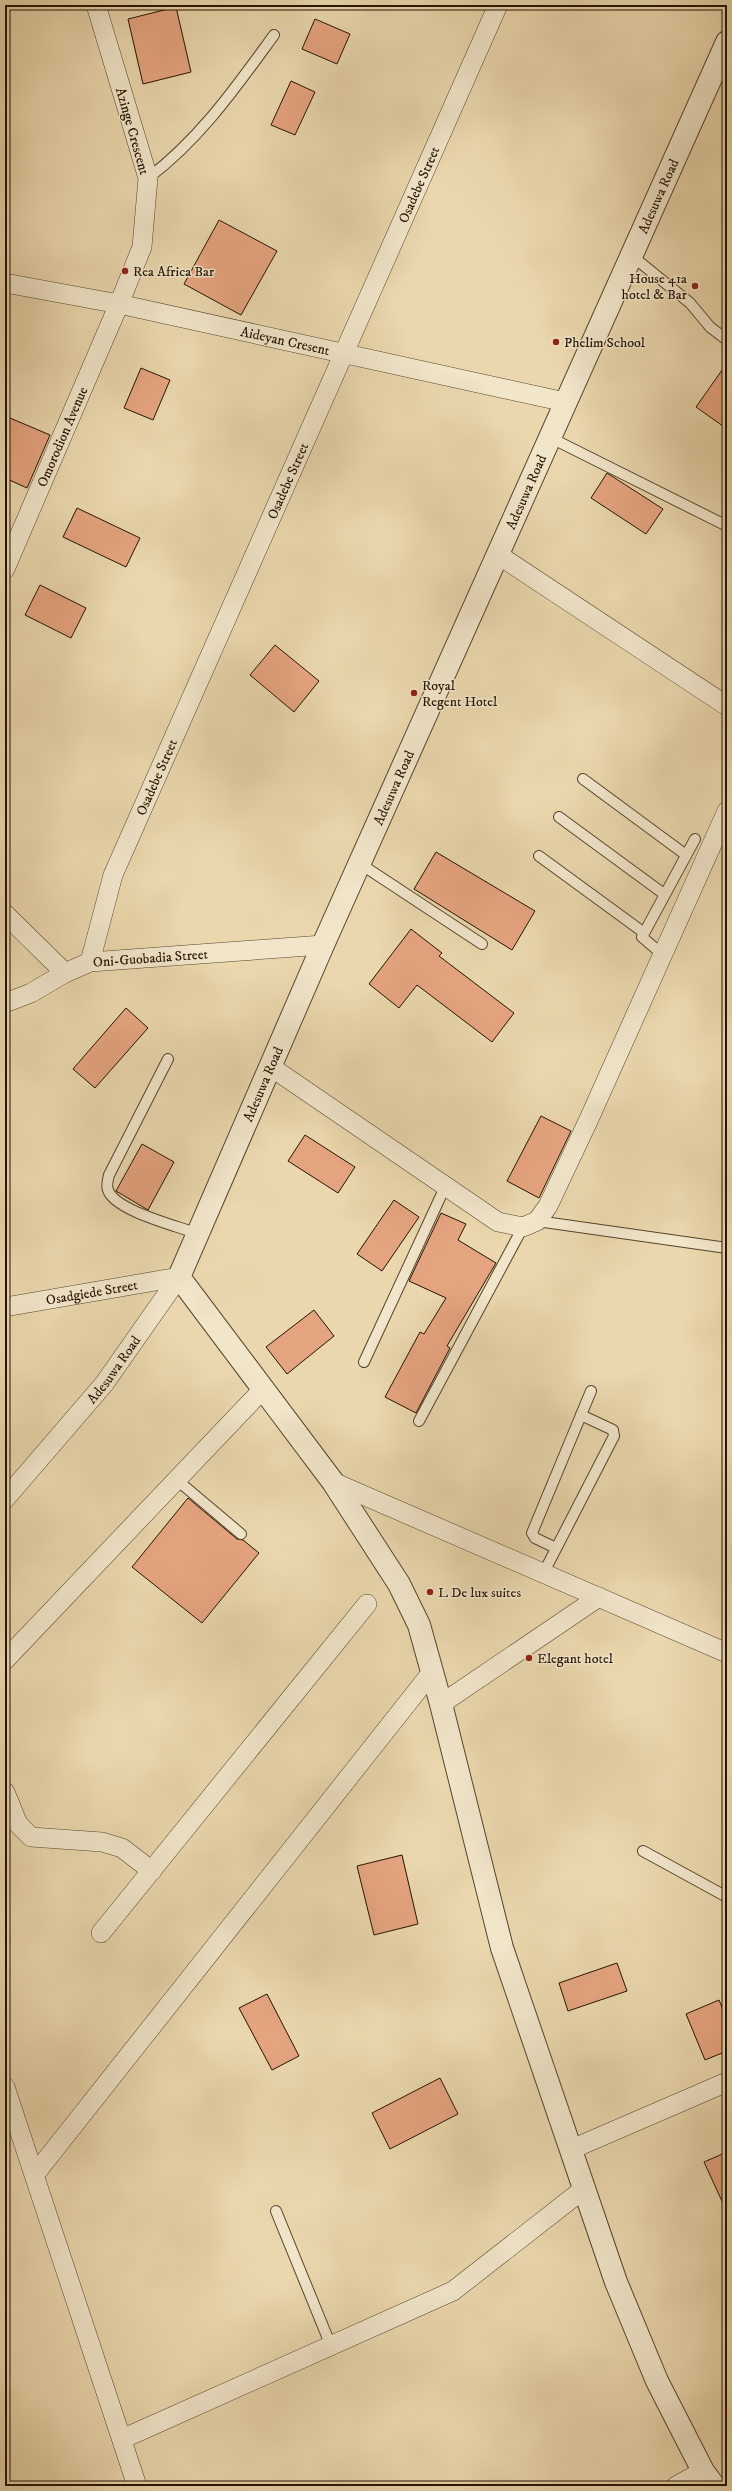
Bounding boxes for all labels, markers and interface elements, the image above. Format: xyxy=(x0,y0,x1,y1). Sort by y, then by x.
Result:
street label: Azinge Crescent xyxy=(111,86,153,177)
street label: Osadebe Street xyxy=(395,143,444,226)
street label: Adesuwa Road xyxy=(634,156,684,237)
place label: Rea Africa Bar xyxy=(133,263,215,281)
marker: Rea Africa Bar xyxy=(120,266,130,276)
place label: House 41a hotel & Bar xyxy=(622,270,688,304)
marker: House 41a hotel & Bar xyxy=(690,281,700,291)
street label: Aideyan Cresent xyxy=(239,323,332,360)
place label: Phelim School xyxy=(564,334,646,352)
marker: Phelim School xyxy=(551,337,561,347)
street label: Omorodion Avenue xyxy=(33,384,92,490)
street label: Osadebe Street xyxy=(264,440,313,522)
street label: Adesuwa Road xyxy=(502,452,551,533)
place label: Royal Regent Hotel xyxy=(422,677,498,711)
marker: Royal Regent Hotel xyxy=(409,688,419,698)
street label: Osadebe Street xyxy=(132,736,182,819)
street label: Adesuwa Road xyxy=(370,748,419,828)
street label: Oni-Guobadia Street xyxy=(92,945,209,972)
street label: Adesuwa Road xyxy=(239,1044,288,1125)
street label: Osadgiede Street xyxy=(45,1276,140,1310)
street label: Adesuwa Road xyxy=(83,1332,145,1408)
place label: L De lux suites xyxy=(438,1584,521,1602)
marker: L De lux suites xyxy=(425,1587,435,1597)
place label: Elegant hotel xyxy=(537,1650,614,1668)
marker: Elegant hotel xyxy=(524,1653,534,1663)

